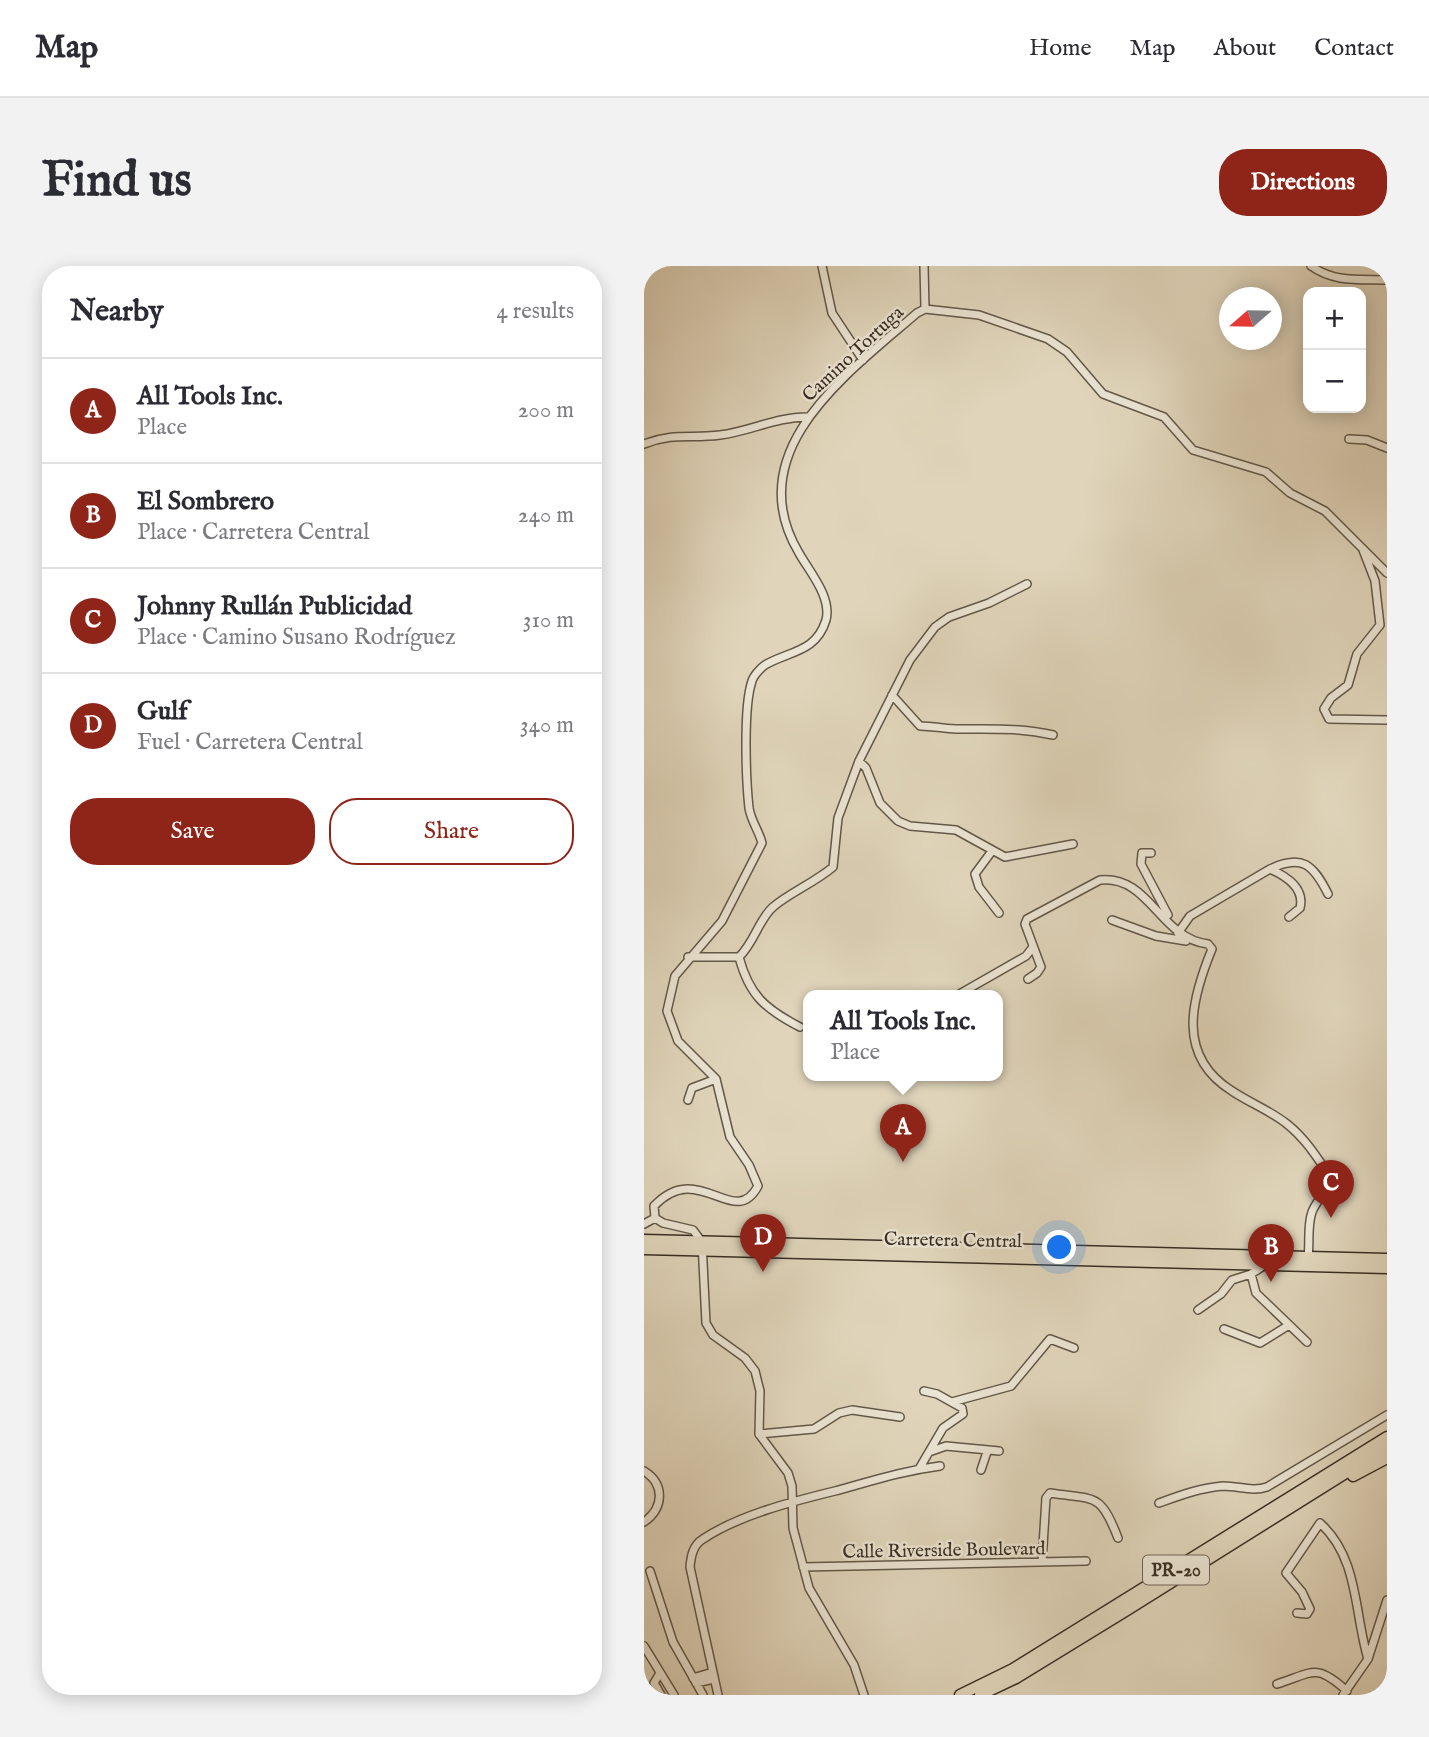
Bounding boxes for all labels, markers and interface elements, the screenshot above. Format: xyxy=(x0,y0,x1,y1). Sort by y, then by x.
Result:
text: Map xyxy=(35,27,98,69)
text: Home xyxy=(1029,33,1092,64)
text: Map xyxy=(1130,33,1176,64)
text: About xyxy=(1214,33,1276,64)
text: Contact xyxy=(1314,33,1394,64)
button: Directions xyxy=(1219,149,1387,216)
text: Find us xyxy=(42,151,192,213)
north arrow xyxy=(1219,287,1282,350)
map controls xyxy=(1303,287,1366,413)
button: + xyxy=(1303,287,1366,350)
text: Nearby xyxy=(70,293,163,331)
text: 4 results xyxy=(496,297,574,326)
street label: Camino Tortuga xyxy=(798,301,910,408)
button: − xyxy=(1303,350,1366,413)
text: All Tools Inc. xyxy=(137,380,283,413)
text: A xyxy=(85,396,101,425)
text: 200 m xyxy=(518,396,574,425)
text: Place xyxy=(137,413,187,442)
text: El Sombrero xyxy=(137,485,274,518)
text: B xyxy=(85,501,101,530)
text: 240 m xyxy=(518,501,574,530)
text: Place · Carretera Central xyxy=(137,518,370,547)
text: Johnny Rullán Publicidad xyxy=(137,590,412,623)
text: C xyxy=(85,606,101,635)
text: 310 m xyxy=(523,606,574,635)
text: Place · Camino Susano Rodríguez xyxy=(137,623,456,652)
text: Gulf xyxy=(137,695,188,728)
text: D xyxy=(84,711,102,740)
text: 340 m xyxy=(520,711,574,740)
text: Fuel · Carretera Central xyxy=(137,728,363,757)
button: Save xyxy=(70,798,315,865)
button: Share xyxy=(329,798,574,865)
popup xyxy=(803,990,1003,1081)
text: All Tools Inc. xyxy=(830,1005,976,1038)
text: Place xyxy=(830,1038,880,1067)
pin: A xyxy=(880,1104,926,1162)
pin: C xyxy=(1308,1160,1354,1218)
pin: D xyxy=(740,1214,786,1272)
pin: B xyxy=(1248,1224,1294,1282)
street label: Carretera Central xyxy=(884,1228,1023,1254)
your location xyxy=(1042,1230,1076,1264)
street label: Calle Riverside Boulevard xyxy=(842,1537,1047,1565)
road number: PR-20 xyxy=(1143,1555,1209,1584)

